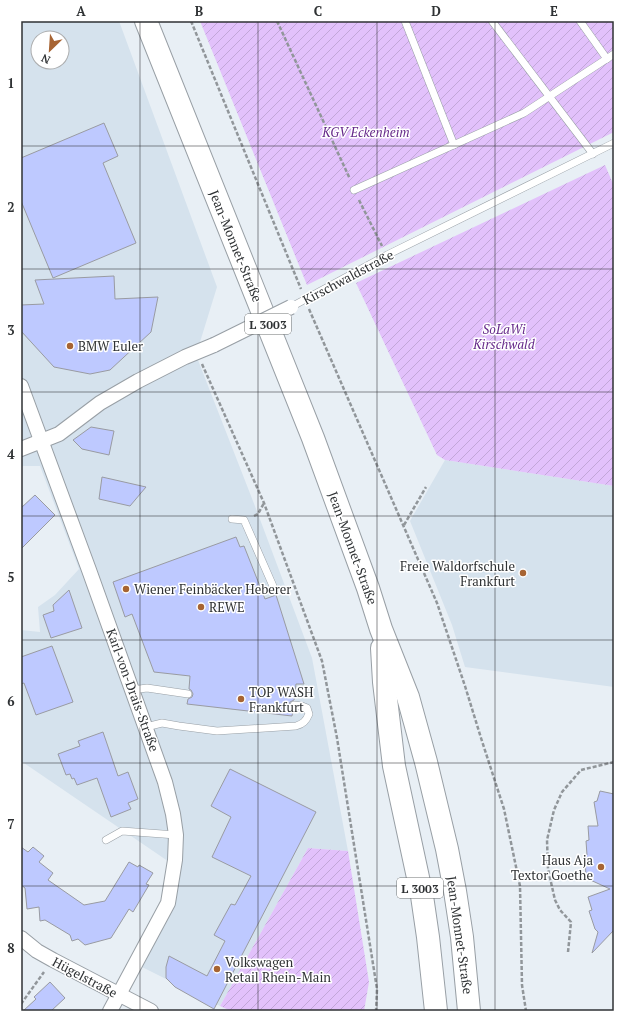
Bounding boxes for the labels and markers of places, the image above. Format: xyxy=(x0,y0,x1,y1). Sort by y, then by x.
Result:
place label: BMW Euler xyxy=(78,337,143,355)
marker: BMW Euler xyxy=(65,341,75,351)
place label: Freie Waldorfschule Frankfurt xyxy=(400,557,515,590)
marker: Freie Waldorfschule Frankfurt xyxy=(518,568,528,578)
place label: Wiener Feinbäcker Heberer xyxy=(134,580,291,598)
marker: Wiener Feinbäcker Heberer xyxy=(121,584,131,594)
place label: REWE xyxy=(209,598,245,616)
marker: REWE xyxy=(196,602,206,612)
place label: TOP WASH Frankfurt xyxy=(249,683,314,716)
marker: TOP WASH Frankfurt xyxy=(236,694,246,704)
place label: Haus Aja Textor Goethe xyxy=(511,851,593,884)
marker: Haus Aja Textor Goethe xyxy=(596,862,606,872)
place label: Volkswagen Retail Rhein-Main xyxy=(225,953,331,986)
marker: Volkswagen Retail Rhein-Main xyxy=(212,964,222,974)

